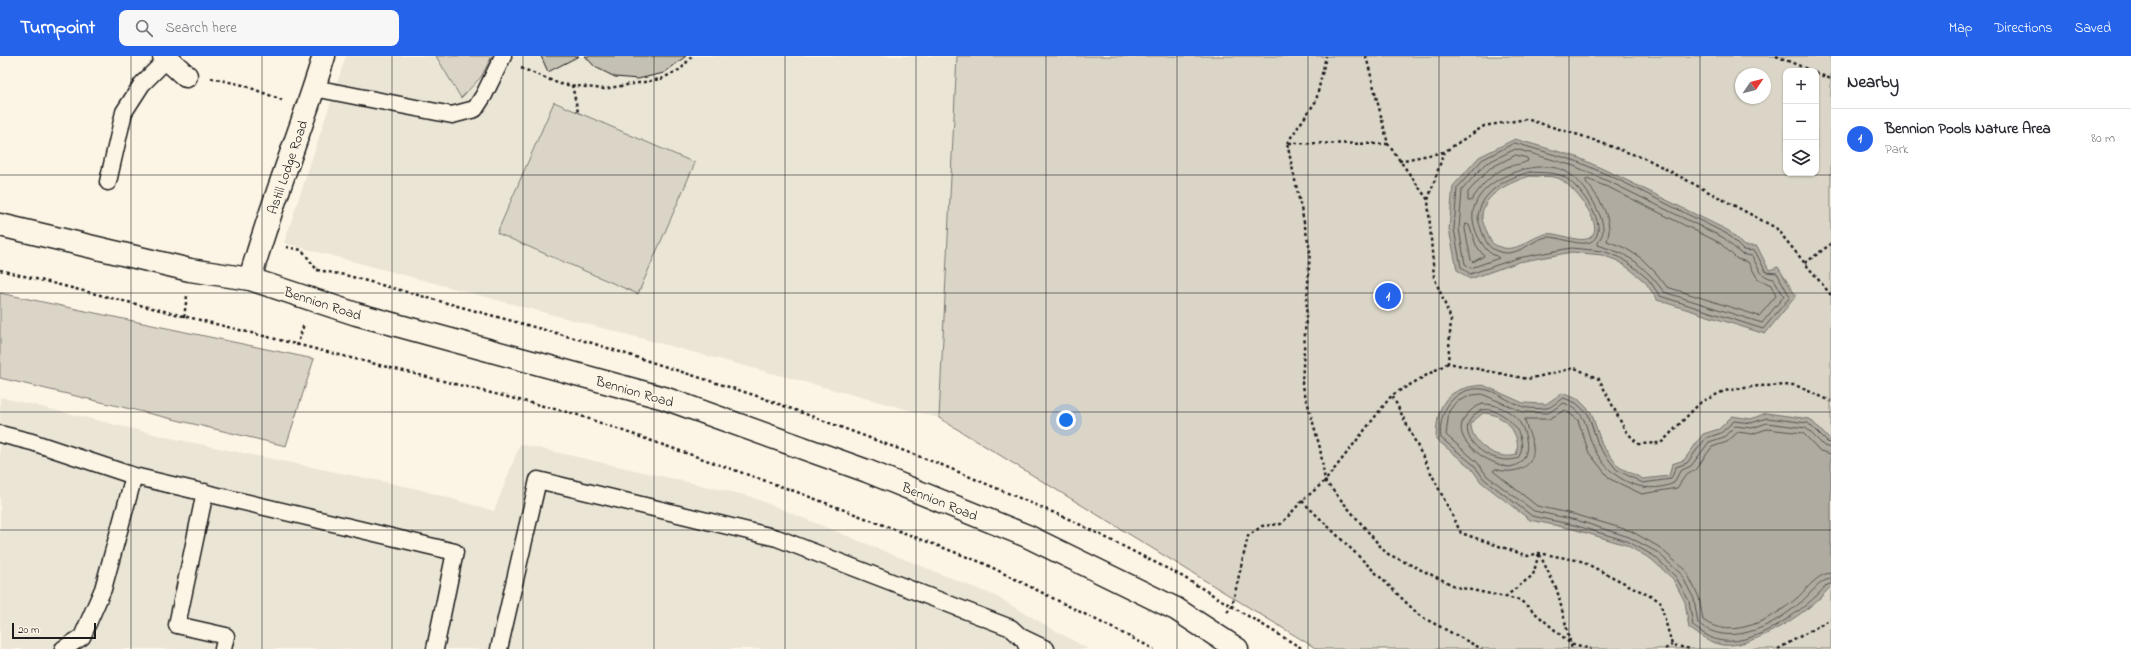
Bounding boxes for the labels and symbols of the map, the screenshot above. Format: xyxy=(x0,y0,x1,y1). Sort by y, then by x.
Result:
north arrow xyxy=(1735,68,1771,104)
street label: Astill Lodge Road xyxy=(263,118,315,218)
pin: 1 xyxy=(1375,281,1401,311)
street label: Bennion Road xyxy=(280,282,364,327)
street label: Bennion Road xyxy=(592,371,676,414)
your location xyxy=(1056,410,1076,430)
street label: Bennion Road xyxy=(897,477,981,527)
scale bar xyxy=(12,621,96,640)

